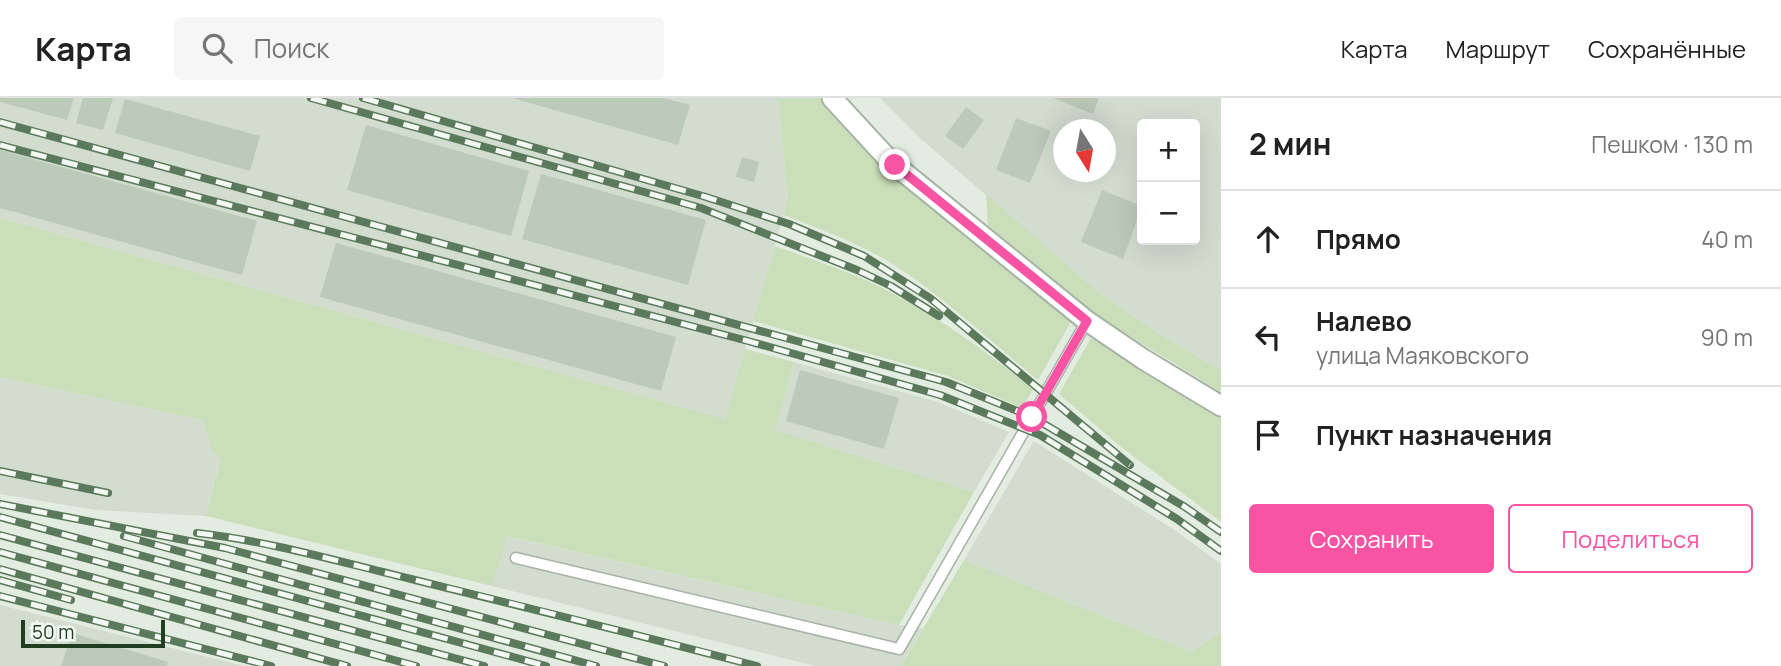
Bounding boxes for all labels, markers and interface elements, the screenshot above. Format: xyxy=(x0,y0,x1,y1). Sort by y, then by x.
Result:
search box xyxy=(174,17,664,80)
text: Карта xyxy=(35,26,132,71)
icon: search xyxy=(198,29,236,67)
text: Поиск xyxy=(254,30,329,66)
text: Карта xyxy=(1341,32,1408,65)
text: Маршрут xyxy=(1446,32,1550,65)
text: Сохранённые xyxy=(1588,32,1746,65)
north arrow xyxy=(1053,119,1116,182)
map controls xyxy=(1137,119,1200,245)
button: + xyxy=(1137,119,1200,182)
text: 2 мин xyxy=(1249,123,1332,164)
text: Пешком · 130 m xyxy=(1591,128,1753,160)
route end xyxy=(879,149,910,180)
button: − xyxy=(1137,182,1200,245)
icon: ahead xyxy=(1249,220,1287,258)
text: Прямо xyxy=(1316,221,1401,257)
text: 40 m xyxy=(1701,223,1753,255)
text: Налево xyxy=(1316,303,1412,339)
icon: left xyxy=(1249,318,1287,356)
text: 90 m xyxy=(1701,321,1753,353)
text: улица Маяковского xyxy=(1316,339,1529,371)
route start xyxy=(1016,401,1047,432)
icon: arrive xyxy=(1249,416,1287,454)
text: Пункт назначения xyxy=(1316,417,1552,453)
button: Сохранить xyxy=(1249,504,1494,573)
button: Поделиться xyxy=(1508,504,1753,573)
scale bar xyxy=(21,617,164,649)
text: 50 m xyxy=(32,619,74,645)

